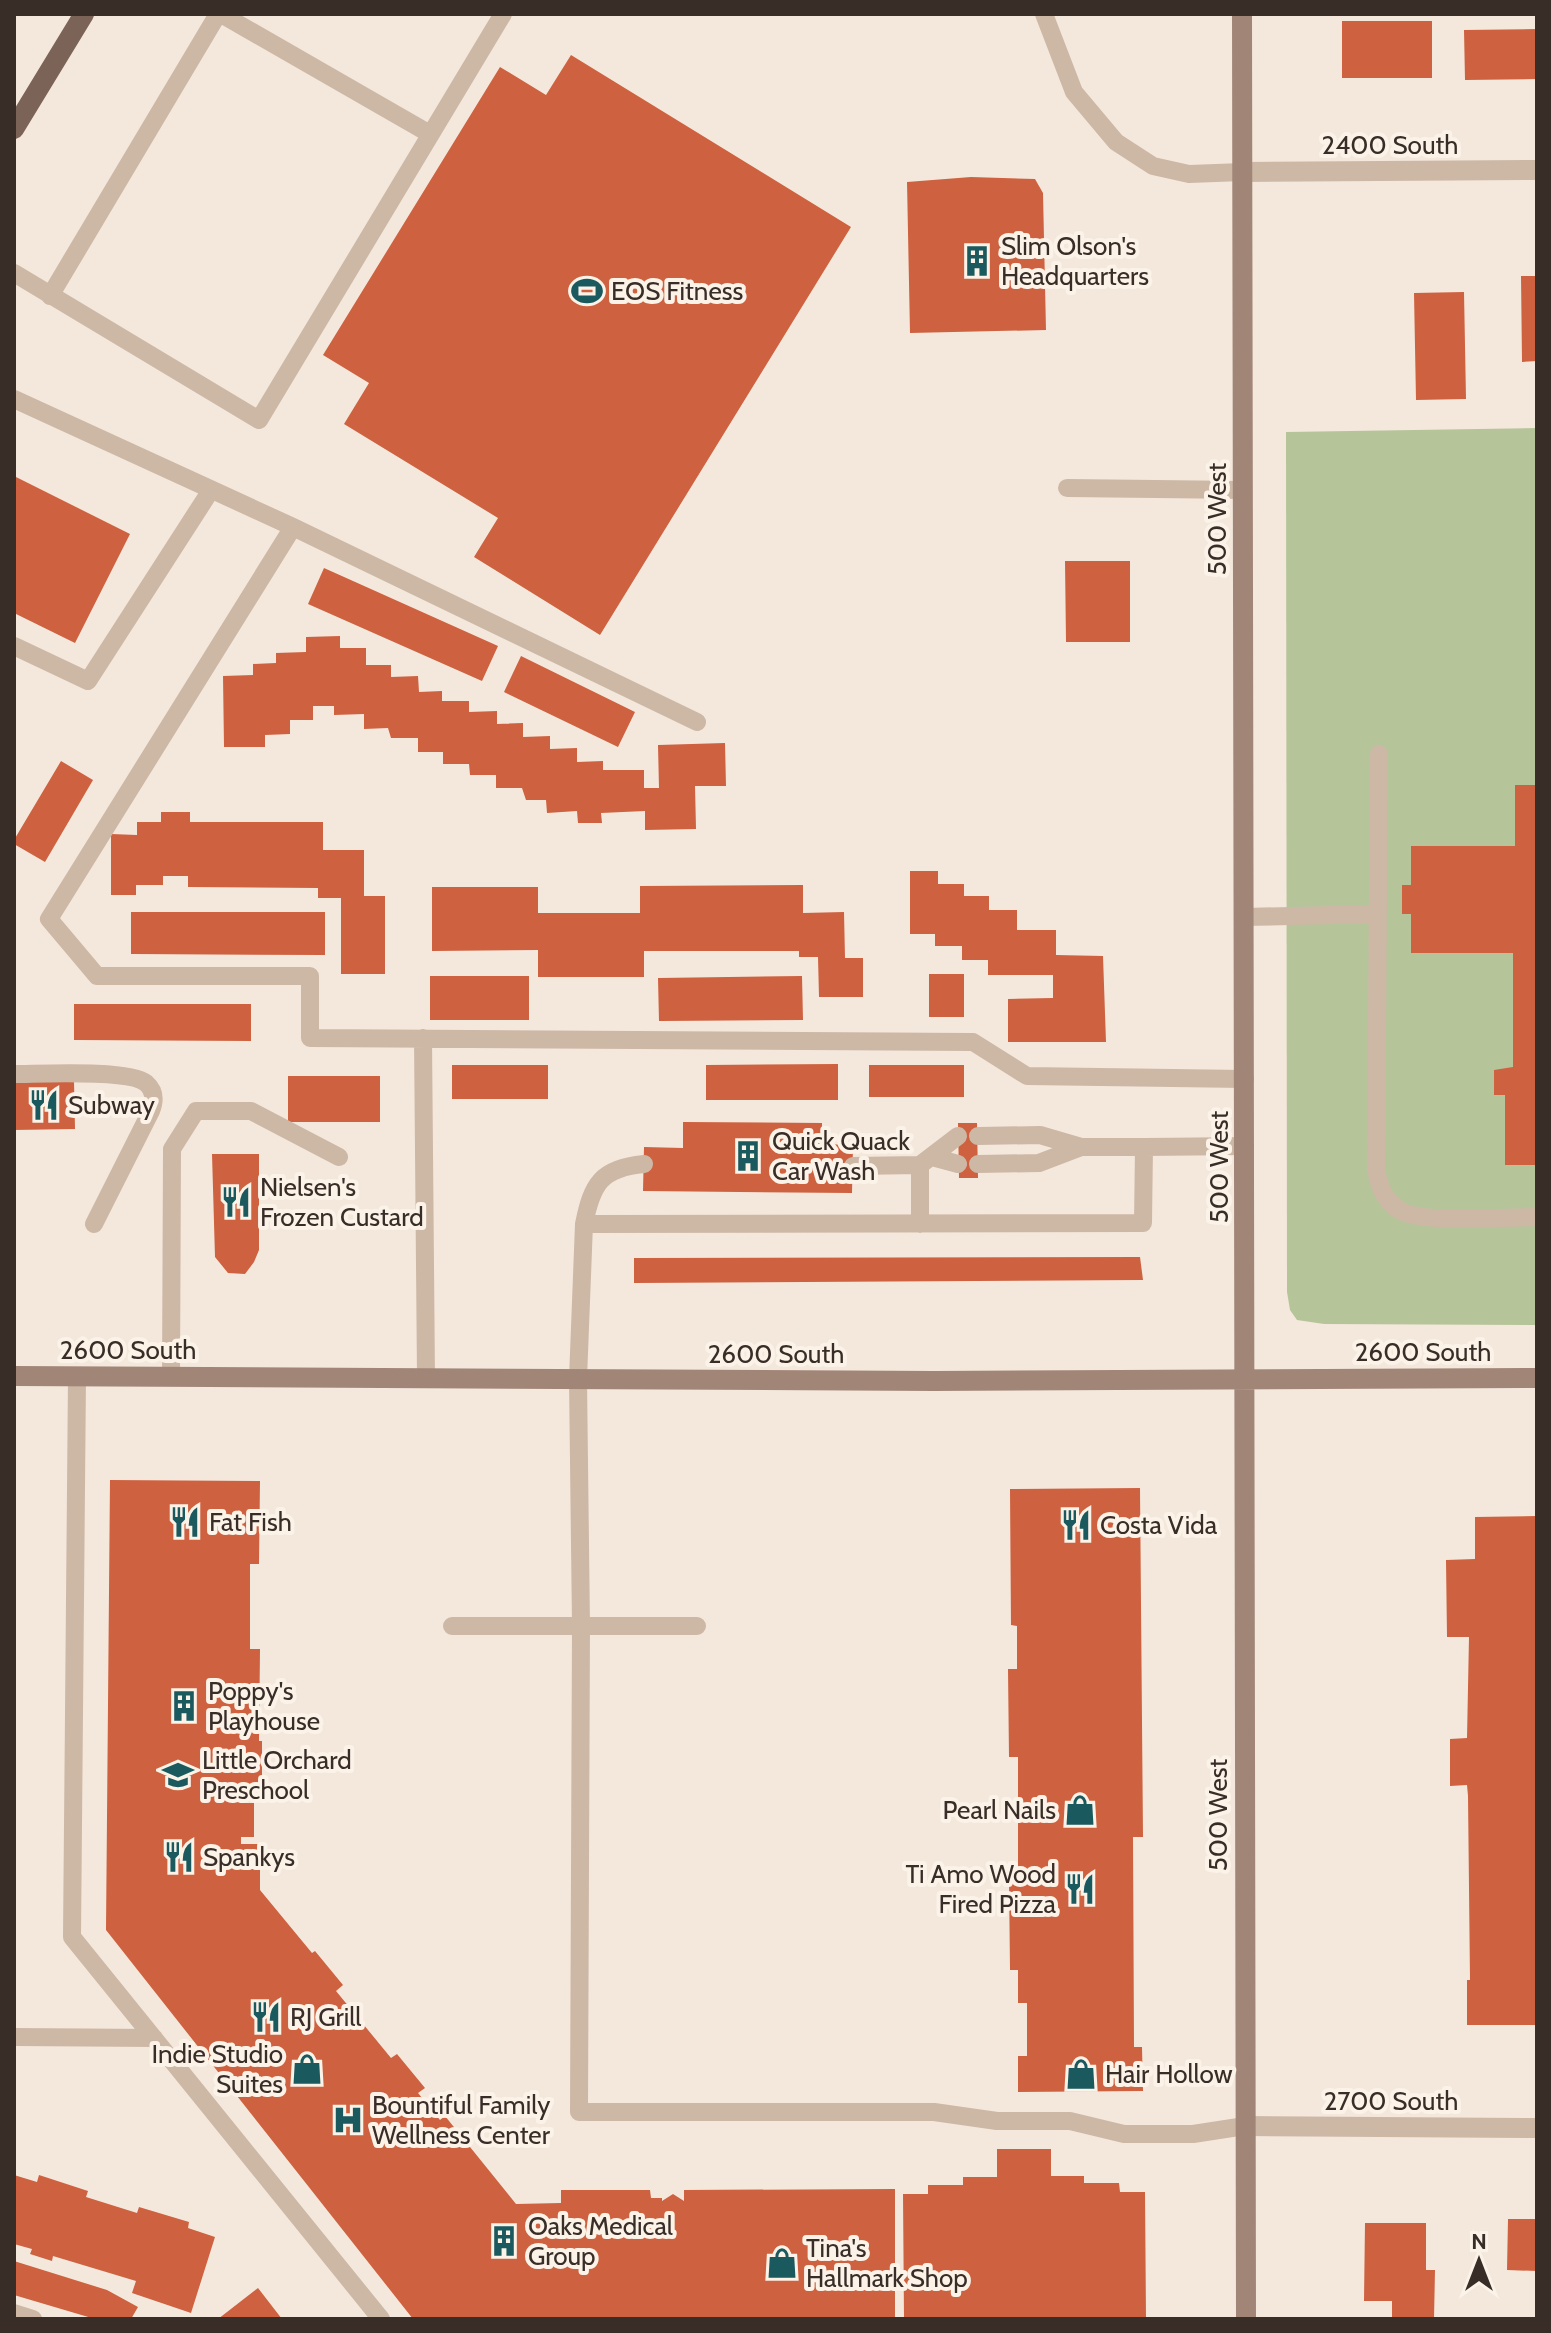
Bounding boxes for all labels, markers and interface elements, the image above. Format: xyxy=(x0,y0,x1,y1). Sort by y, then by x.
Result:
street label: 2400 South xyxy=(1322,129,1458,161)
place label: Slim Olson's Headquarters xyxy=(1001,230,1149,292)
building icon: Slim Olson's Headquarters xyxy=(960,244,994,278)
sports icon: EOS Fitness xyxy=(570,274,604,308)
place label: EOS Fitness xyxy=(611,275,743,307)
street label: 500 West xyxy=(1201,462,1233,575)
restaurant icon: Subway xyxy=(27,1088,61,1122)
place label: Subway xyxy=(68,1089,155,1121)
street label: 500 West xyxy=(1203,1110,1235,1223)
place label: Quick Quack Car Wash xyxy=(772,1125,910,1187)
building icon: Quick Quack Car Wash xyxy=(731,1139,765,1173)
place label: Nielsen's Frozen Custard xyxy=(260,1171,424,1233)
restaurant icon: Nielsen's Frozen Custard xyxy=(219,1185,253,1219)
street label: 2600 South xyxy=(60,1334,196,1366)
street label: 2600 South xyxy=(1355,1336,1491,1368)
street label: 2600 South xyxy=(708,1338,844,1370)
restaurant icon: Fat Fish xyxy=(168,1505,202,1539)
place label: Fat Fish xyxy=(209,1506,292,1538)
restaurant icon: Costa Vida xyxy=(1059,1508,1093,1542)
place label: Costa Vida xyxy=(1100,1509,1218,1541)
place label: Poppy's Playhouse xyxy=(208,1675,320,1737)
building icon: Poppy's Playhouse xyxy=(167,1689,201,1723)
place label: Little Orchard Preschool xyxy=(202,1744,352,1806)
school or university icon: Little Orchard Preschool xyxy=(161,1758,195,1792)
street label: 500 West xyxy=(1202,1758,1234,1871)
shop icon: Pearl Nails xyxy=(1063,1793,1097,1827)
place label: Pearl Nails xyxy=(943,1794,1056,1826)
restaurant icon: Spankys xyxy=(162,1840,196,1874)
place label: Spankys xyxy=(203,1841,295,1873)
place label: Ti Amo Wood Fired Pizza xyxy=(905,1858,1057,1920)
restaurant icon: Ti Amo Wood Fired Pizza xyxy=(1063,1872,1097,1906)
restaurant icon: RJ Grill xyxy=(249,2000,283,2034)
place label: RJ Grill xyxy=(290,2001,361,2033)
place label: Indie Studio Suites xyxy=(152,2038,283,2100)
shop icon: Indie Studio Suites xyxy=(290,2052,324,2086)
shop icon: Hair Hollow xyxy=(1064,2057,1098,2091)
place label: Hair Hollow xyxy=(1105,2058,1233,2090)
street label: 2700 South xyxy=(1324,2085,1458,2117)
place label: Bountiful Family Wellness Center xyxy=(372,2089,551,2151)
hospital icon: Bountiful Family Wellness Center xyxy=(331,2103,365,2137)
place label: Oaks Medical Group xyxy=(528,2210,673,2272)
north arrow xyxy=(1439,2221,1519,2301)
building icon: Oaks Medical Group xyxy=(487,2224,521,2258)
text: N xyxy=(1471,2228,1487,2255)
place label: Tina's Hallmark Shop xyxy=(806,2232,968,2294)
shop icon: Tina's Hallmark Shop xyxy=(765,2246,799,2280)

